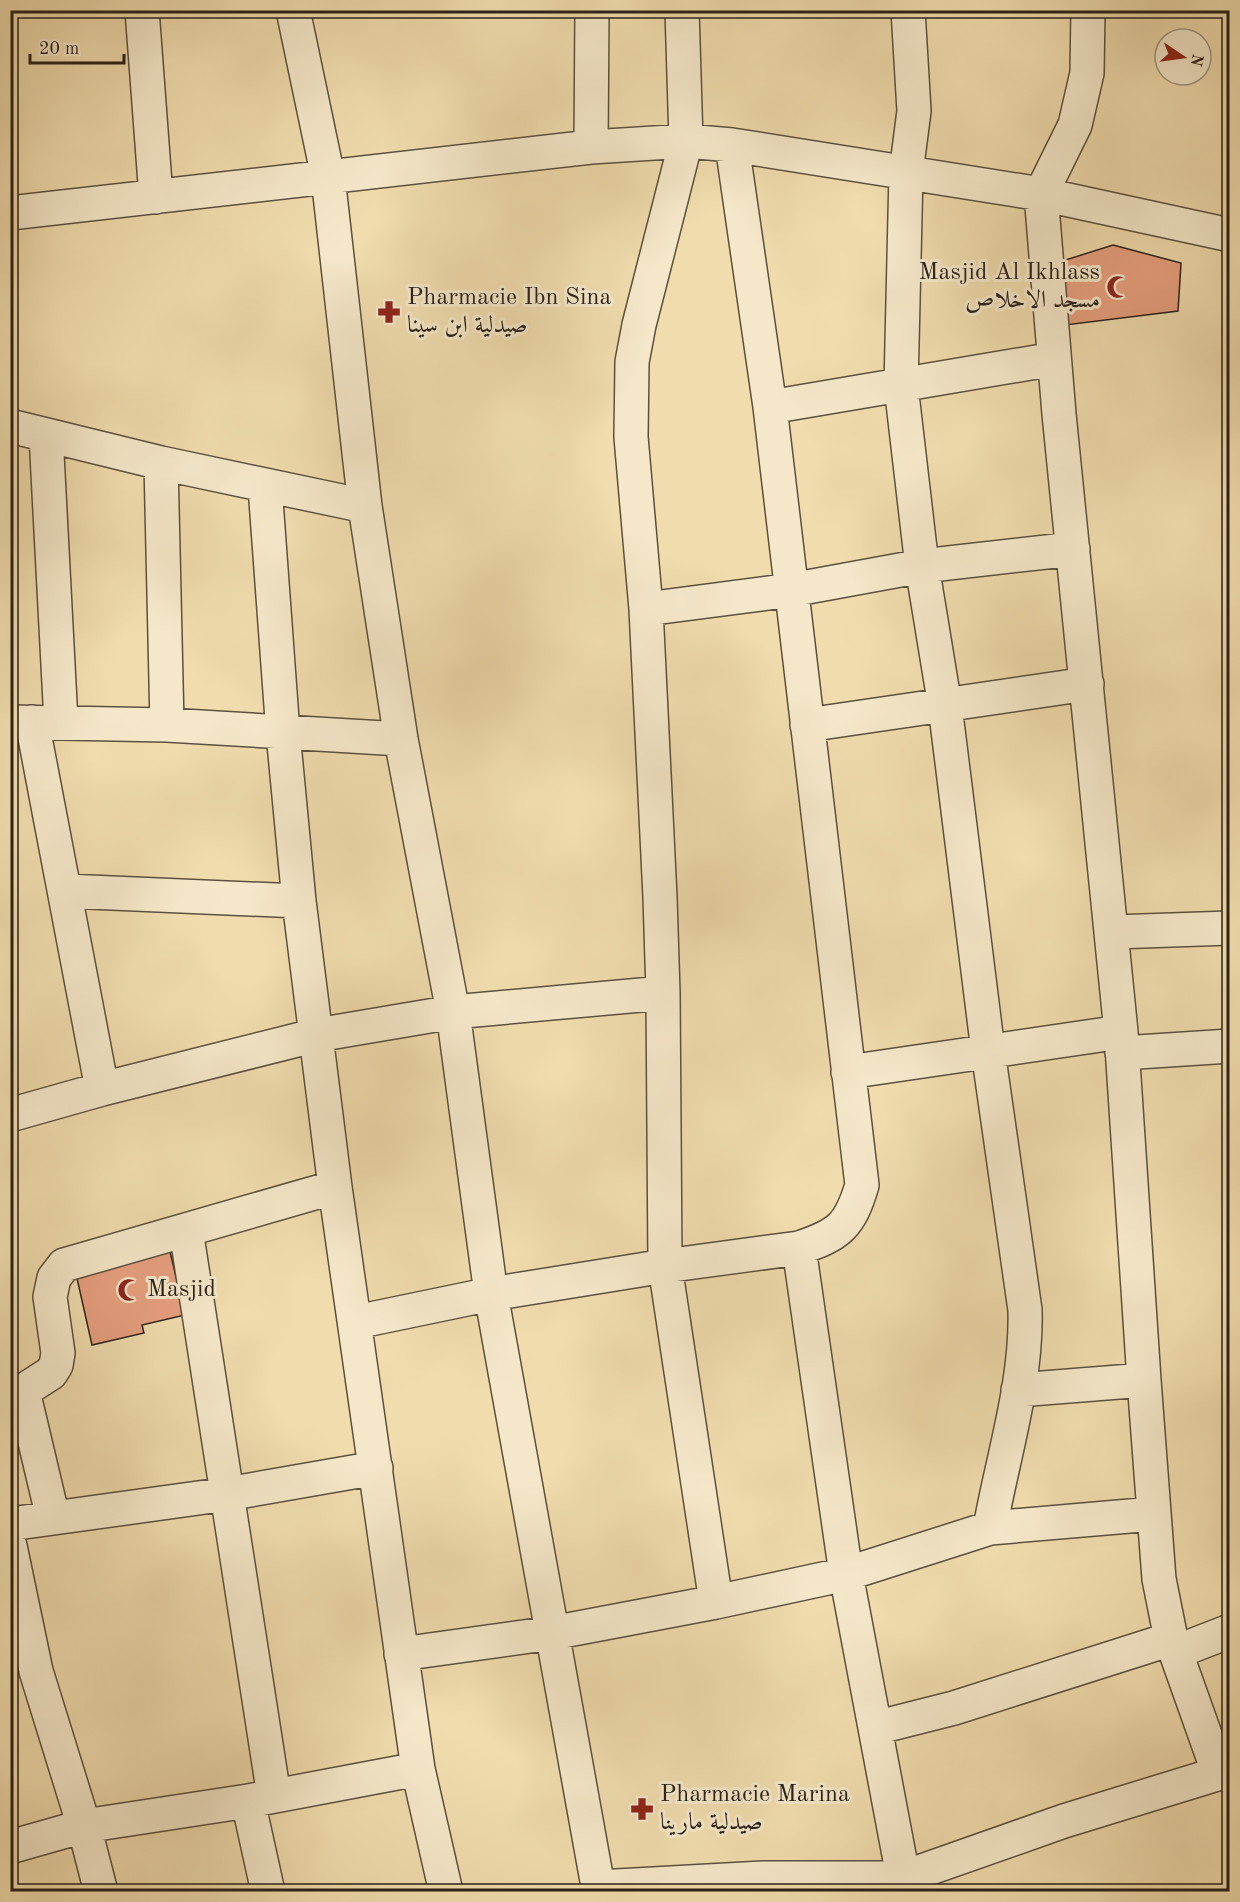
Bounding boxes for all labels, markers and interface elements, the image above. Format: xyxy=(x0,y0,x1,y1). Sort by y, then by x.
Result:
scale bar xyxy=(30,27,124,65)
north arrow xyxy=(1153,27,1213,87)
text: 20 m xyxy=(39,40,79,58)
text: N xyxy=(1186,52,1205,68)
place label: Masjid Al Ikhlass مسجد الاخلاص xyxy=(919,261,1100,313)
mosque icon: Masjid Al Ikhlass مسجد الاخلاص xyxy=(1105,274,1131,300)
place label: Pharmacie Ibn Sina صيدلية ابن سينا xyxy=(407,286,611,338)
pharmacy icon: Pharmacie Ibn Sina صيدلية ابن سينا xyxy=(376,299,402,325)
mosque icon: Masjid xyxy=(116,1277,142,1303)
place label: Masjid xyxy=(147,1278,216,1302)
place label: Pharmacie Marina صيدلية مارينا xyxy=(660,1783,850,1836)
pharmacy icon: Pharmacie Marina صيدلية مارينا xyxy=(629,1796,655,1822)

